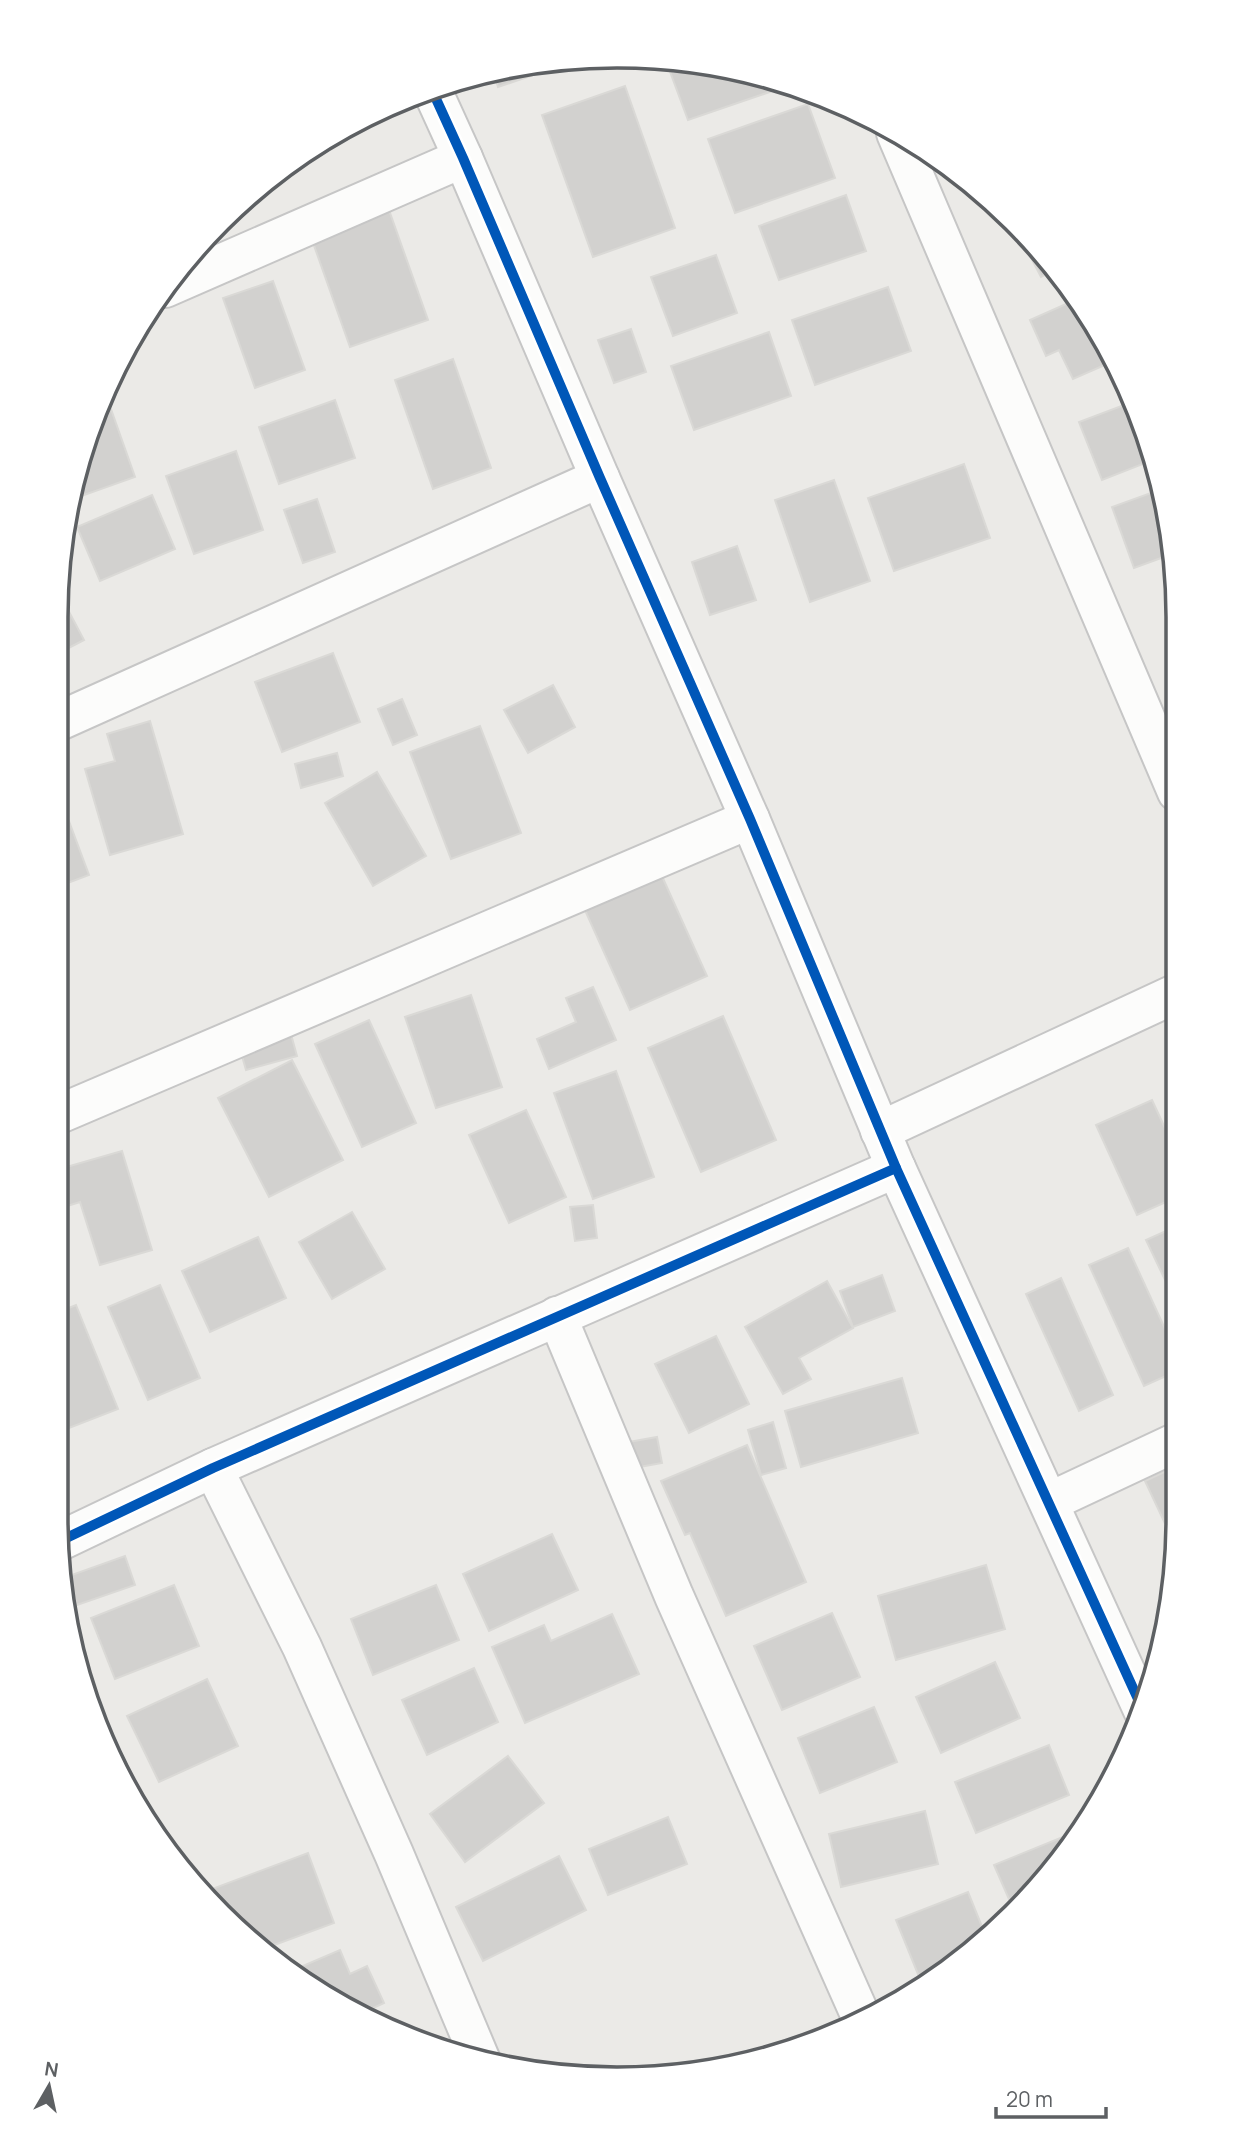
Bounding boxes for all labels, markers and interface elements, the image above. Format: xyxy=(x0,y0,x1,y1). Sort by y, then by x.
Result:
north arrow xyxy=(14,2051,84,2121)
text: N xyxy=(43,2055,60,2083)
scale bar xyxy=(996,2076,1106,2120)
text: 20 m xyxy=(1006,2085,1053,2113)

